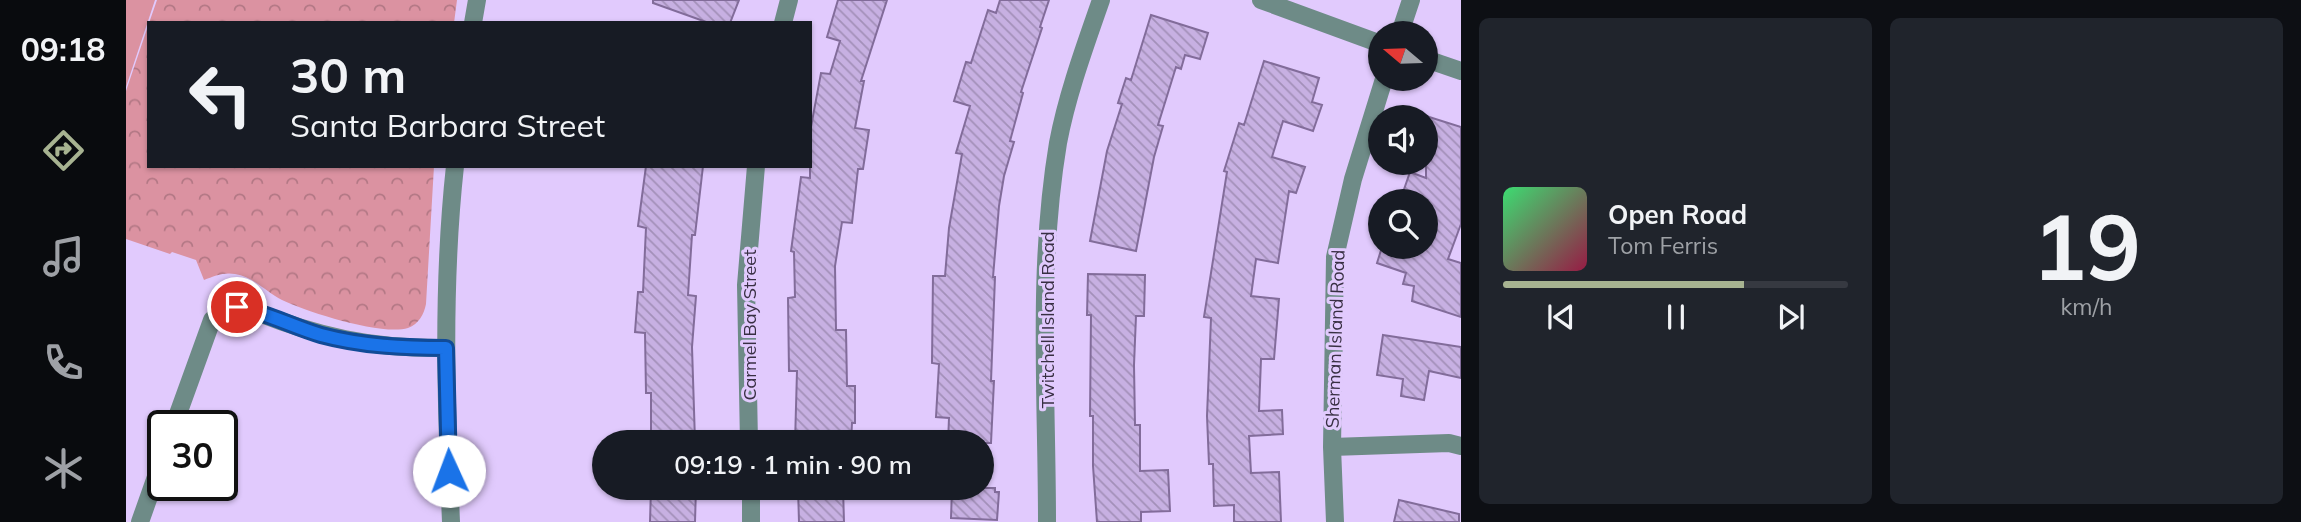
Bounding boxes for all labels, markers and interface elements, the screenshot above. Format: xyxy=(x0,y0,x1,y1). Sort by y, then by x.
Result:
north arrow xyxy=(1368,21,1438,91)
map controls xyxy=(1368,21,1438,259)
text: 09:18 xyxy=(21,29,105,69)
text: 30 m xyxy=(290,44,406,105)
icon: left xyxy=(175,49,266,140)
text: Santa Barbara Street xyxy=(290,105,605,145)
button: sound xyxy=(1368,105,1438,175)
icon: directions xyxy=(39,126,88,175)
button: search xyxy=(1368,189,1438,259)
text: 19 xyxy=(2032,189,2141,303)
text: Open Road xyxy=(1608,198,1747,231)
street label: Twitchell Island Road xyxy=(1036,231,1059,409)
text: Tom Ferris xyxy=(1608,231,1718,260)
icon: music xyxy=(39,232,88,281)
street label: Sherman Island Road xyxy=(1320,249,1350,429)
street label: Carmel Bay Street xyxy=(738,250,761,400)
pin xyxy=(207,277,267,337)
icon: arrive xyxy=(218,288,256,326)
text: km/h xyxy=(2060,292,2113,321)
icon: previous xyxy=(1542,298,1580,336)
icon: pause xyxy=(1657,298,1695,336)
icon: next xyxy=(1772,298,1810,336)
icon: phone xyxy=(39,338,88,387)
speed limit sign: 30 xyxy=(147,410,238,501)
position arrow xyxy=(412,434,486,508)
icon: climate xyxy=(39,444,88,493)
text: 09:19 · 1 min · 90 m xyxy=(674,448,912,481)

